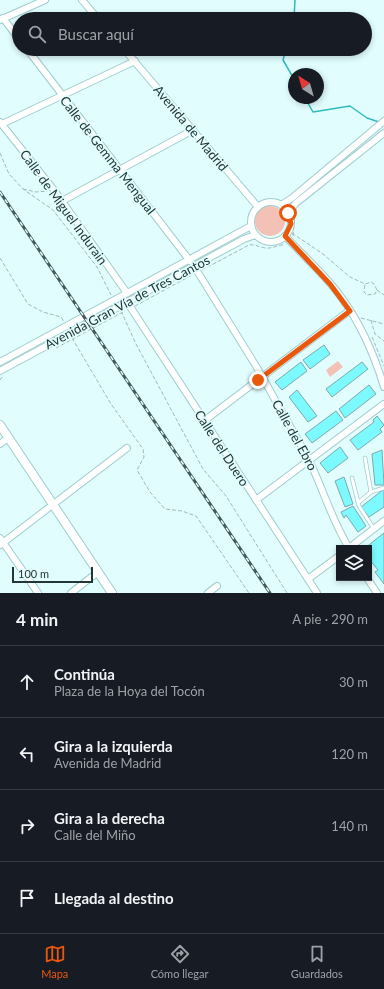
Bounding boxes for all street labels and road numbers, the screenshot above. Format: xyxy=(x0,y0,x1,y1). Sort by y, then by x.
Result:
street label: Avenida de Madrid xyxy=(150,82,232,174)
street label: Calle de Gemma Mengual xyxy=(57,93,159,217)
street label: Calle de Miguel Indurain xyxy=(17,146,111,268)
street label: Avenida Gran Vía de Tres Cantos xyxy=(42,251,213,352)
street label: Calle del Ebro xyxy=(269,397,321,473)
street label: Calle del Duero xyxy=(191,407,253,489)

